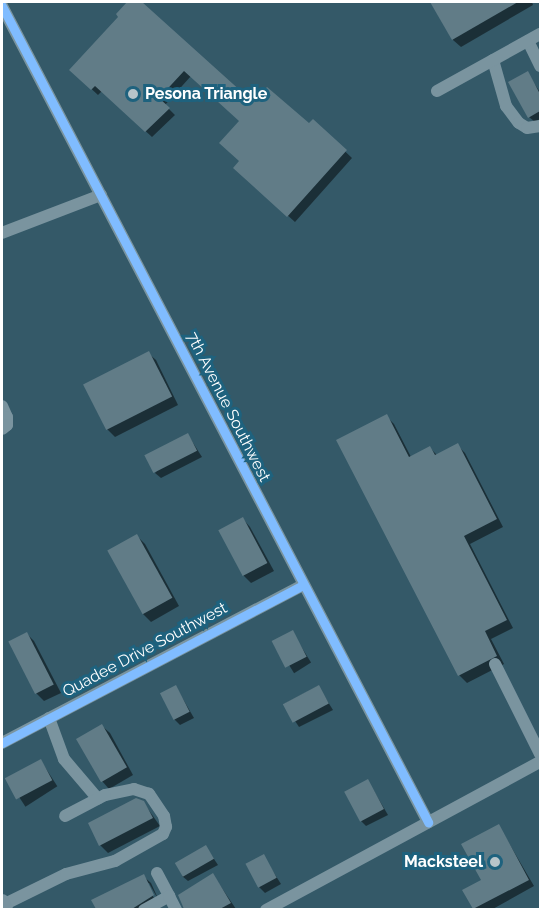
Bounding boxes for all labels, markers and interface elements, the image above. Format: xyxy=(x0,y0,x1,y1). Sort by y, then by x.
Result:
place label: Pesona Triangle xyxy=(145,84,268,104)
marker: Pesona Triangle xyxy=(126,87,140,101)
street label: 7th Avenue Southwest xyxy=(182,329,274,485)
street label: Quadee Drive Southwest xyxy=(59,598,231,702)
place label: Macksteel xyxy=(404,852,483,872)
marker: Macksteel xyxy=(488,855,502,869)

